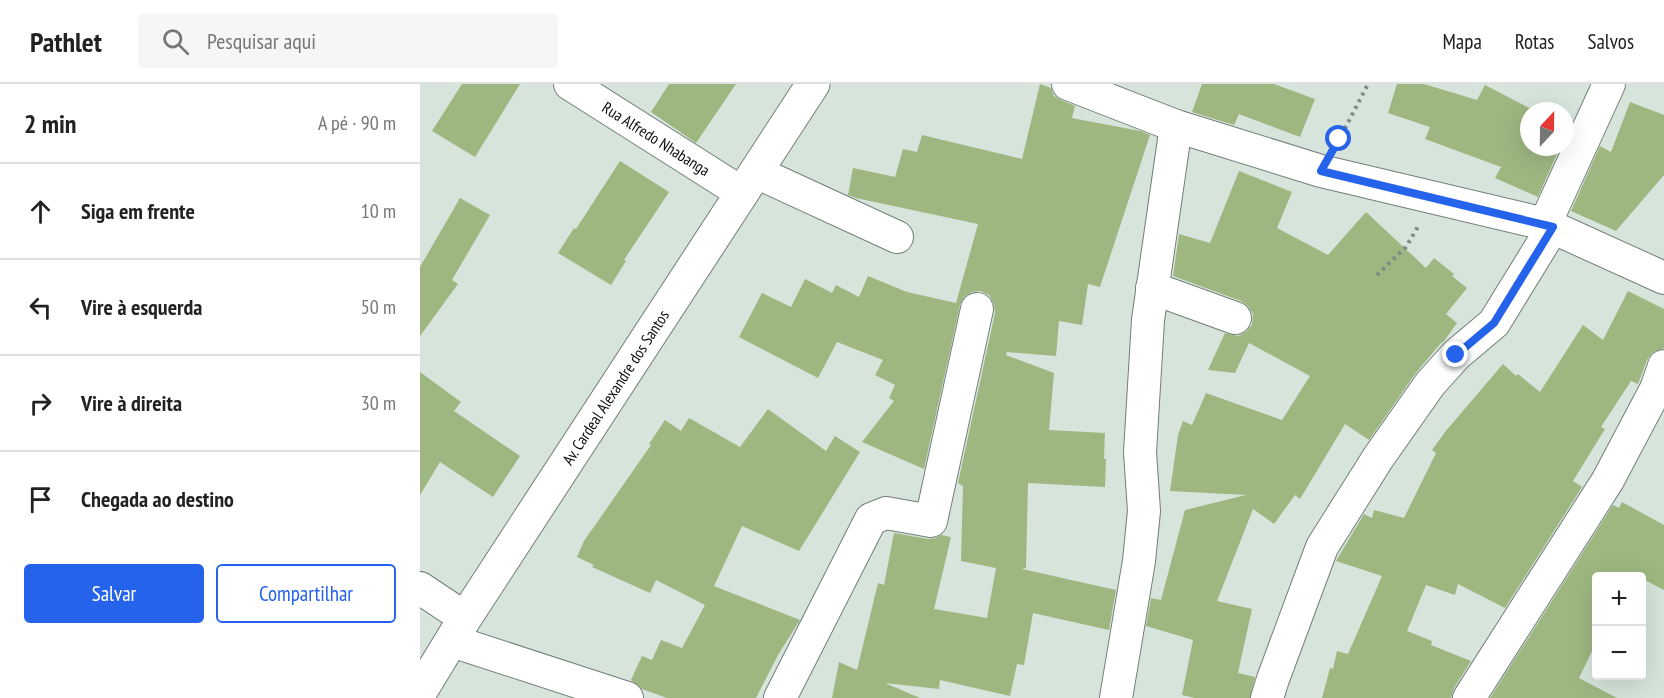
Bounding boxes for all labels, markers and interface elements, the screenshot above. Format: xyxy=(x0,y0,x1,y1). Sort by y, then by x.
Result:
search box xyxy=(138,14,558,68)
text: Pathlet xyxy=(30,23,102,60)
icon: search xyxy=(159,25,192,58)
text: Pesquisar aqui xyxy=(207,27,316,55)
text: Mapa xyxy=(1442,28,1482,55)
text: Rotas xyxy=(1515,28,1554,55)
text: Salvos xyxy=(1587,28,1634,55)
street label: Rua Alfredo Nhabanga xyxy=(599,97,714,180)
north arrow xyxy=(1520,102,1574,156)
text: 2 min xyxy=(24,107,77,140)
text: A pé · 90 m xyxy=(318,110,396,136)
route start xyxy=(1325,125,1351,151)
icon: ahead xyxy=(24,195,57,228)
text: Siga em frente xyxy=(81,197,195,225)
text: 10 m xyxy=(361,198,396,224)
icon: left xyxy=(24,291,57,324)
text: Vire à esquerda xyxy=(81,293,202,321)
text: 50 m xyxy=(361,294,396,320)
street label: Av. Cardeal Alexandre dos Santos xyxy=(558,306,673,468)
route end xyxy=(1442,341,1468,367)
icon: right xyxy=(24,387,57,420)
text: Vire à direita xyxy=(81,389,182,417)
text: 30 m xyxy=(361,390,396,416)
icon: arrive xyxy=(24,483,57,516)
text: Chegada ao destino xyxy=(81,485,234,513)
button: Salvar xyxy=(24,564,204,623)
button: Compartilhar xyxy=(216,564,396,623)
map controls xyxy=(1592,572,1646,680)
button: + xyxy=(1592,572,1646,626)
button: − xyxy=(1592,626,1646,680)

